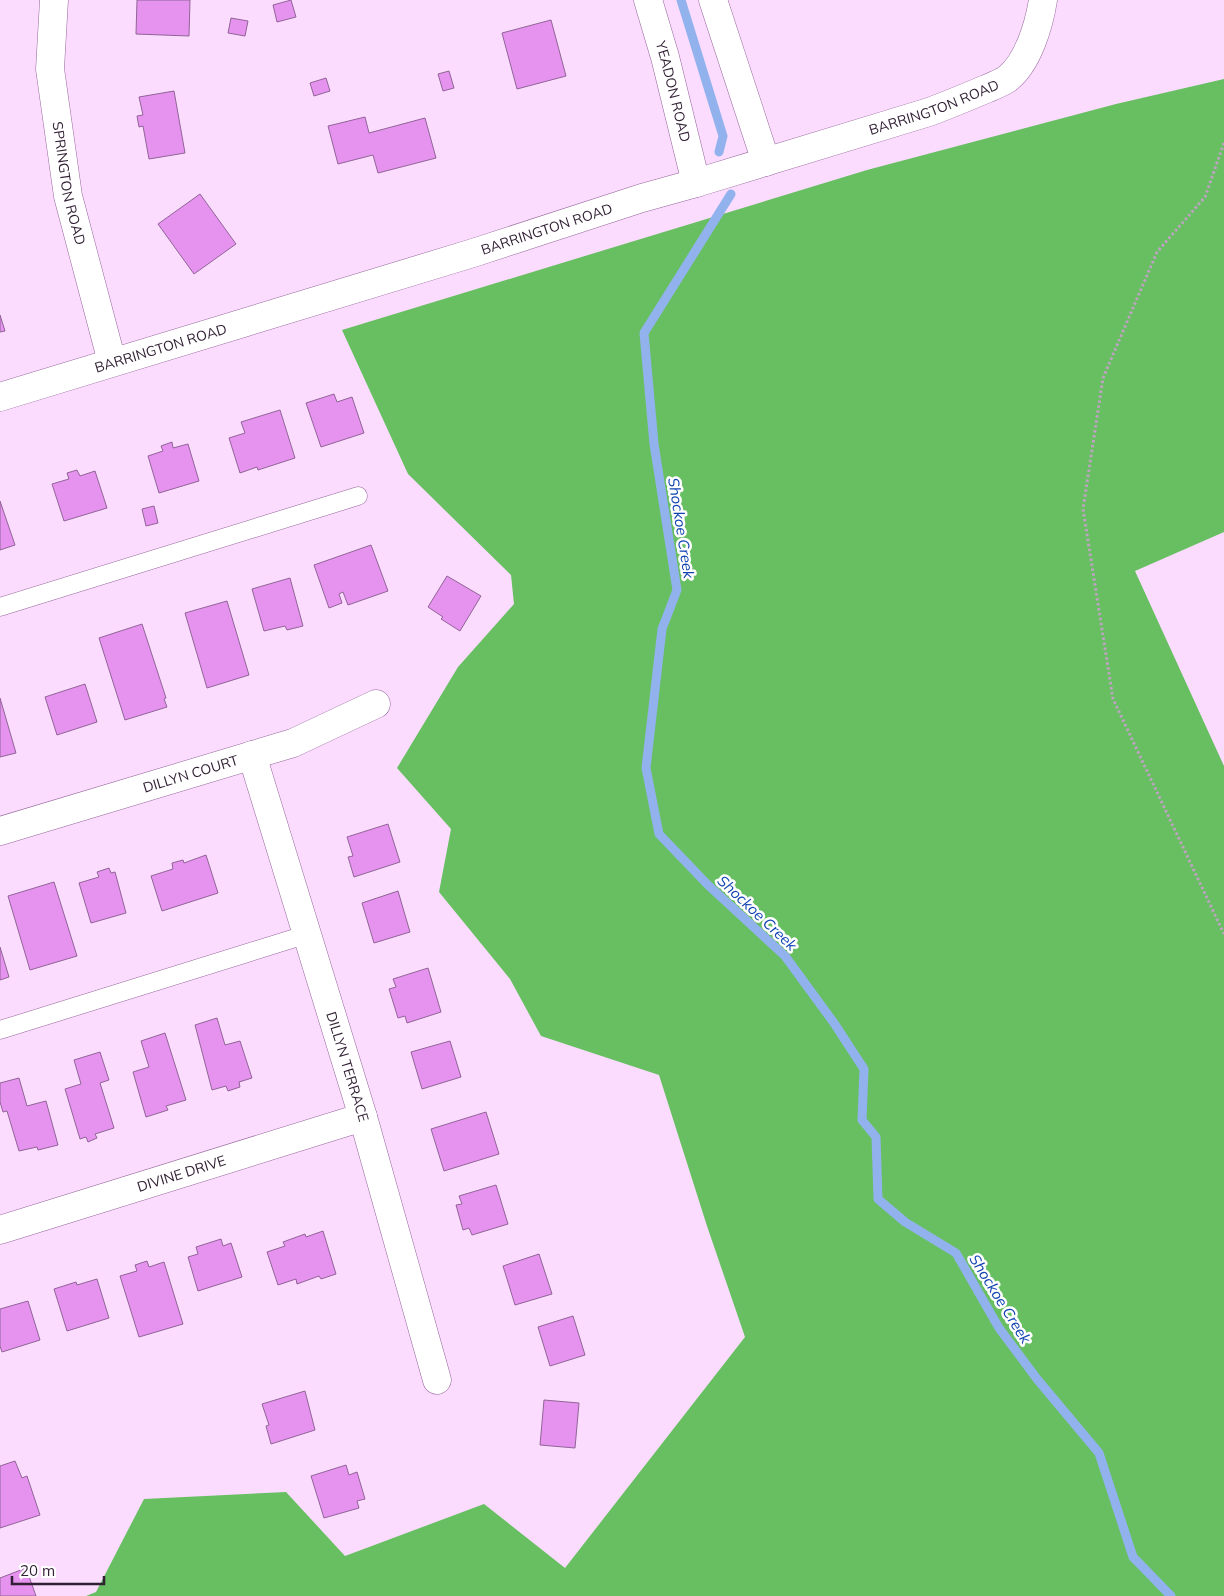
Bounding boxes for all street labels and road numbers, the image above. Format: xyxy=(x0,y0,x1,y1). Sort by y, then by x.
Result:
street label: YEADON ROAD xyxy=(651,38,695,144)
street label: BARRINGTON ROAD xyxy=(867,76,1002,139)
street label: SPRINGTON ROAD xyxy=(49,120,90,247)
street label: BARRINGTON ROAD xyxy=(479,199,615,259)
street label: BARRINGTON ROAD xyxy=(93,319,229,377)
street label: DILLYN COURT xyxy=(141,751,241,797)
street label: DILLYN TERRACE xyxy=(322,1009,373,1124)
street label: DIVINE DRIVE xyxy=(135,1151,228,1196)

